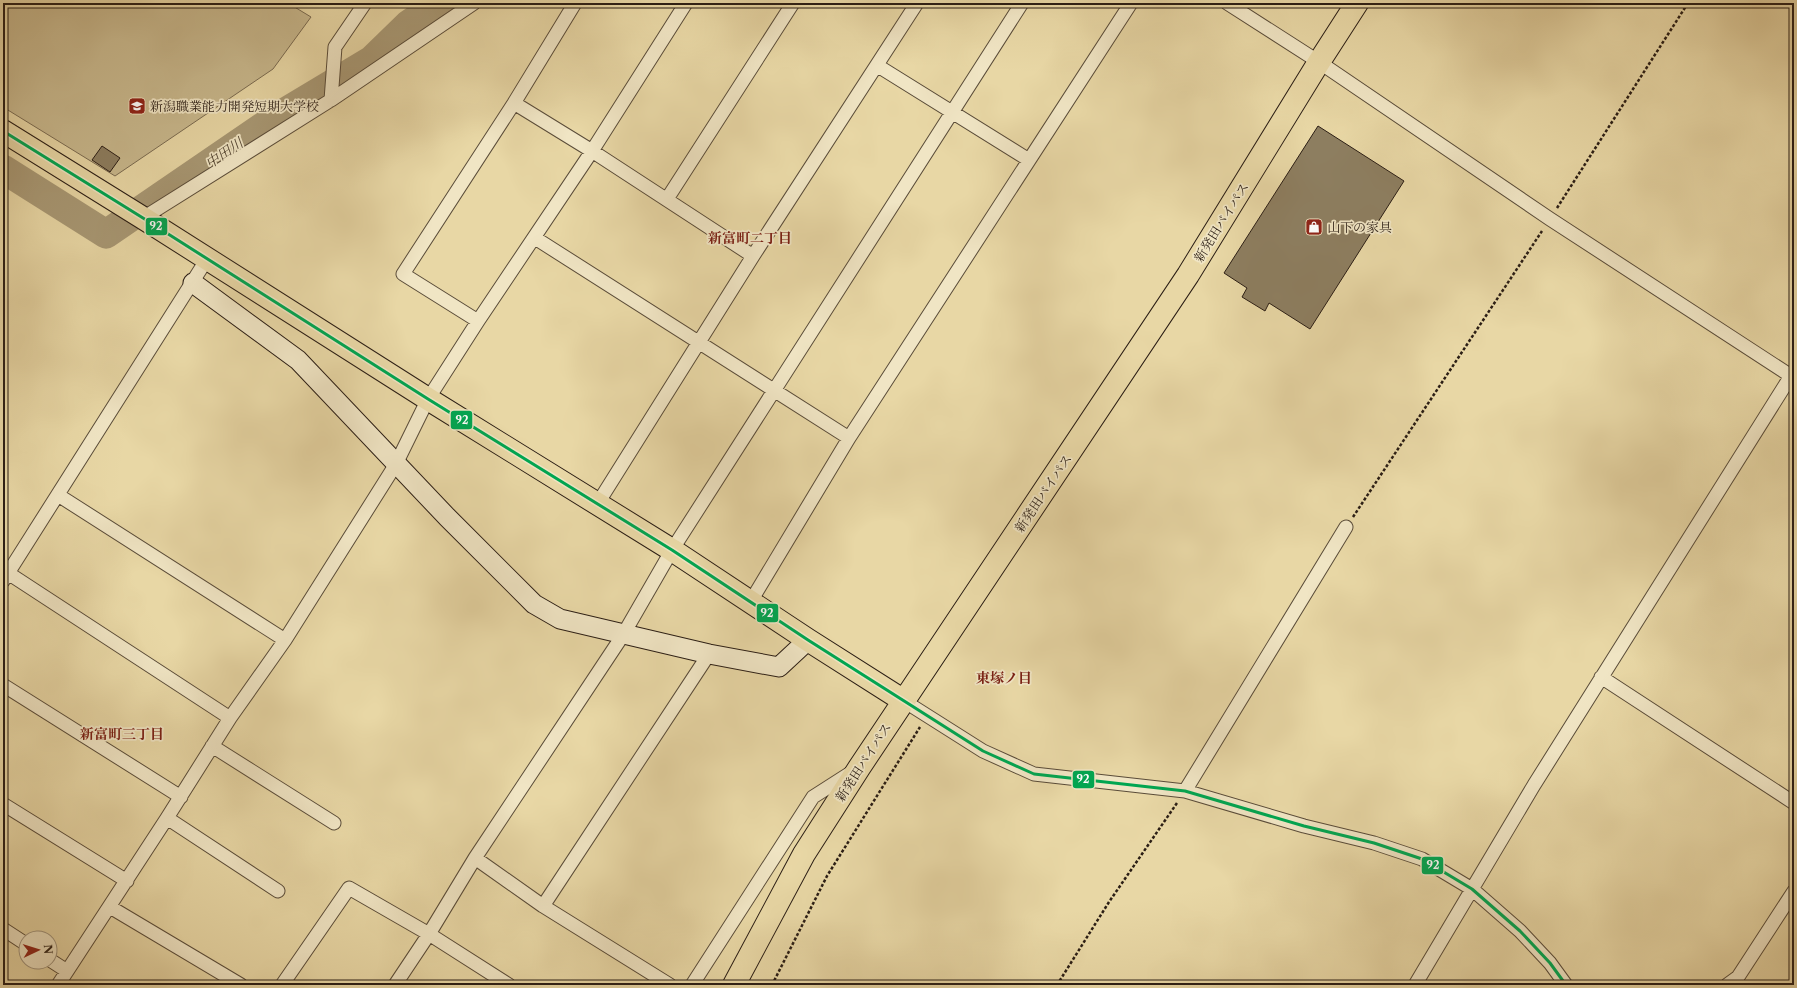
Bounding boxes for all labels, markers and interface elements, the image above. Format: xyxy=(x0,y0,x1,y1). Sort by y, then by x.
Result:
school or university icon: 新潟職業能力開発短期大学校 xyxy=(127,96,147,116)
place label: 新潟職業能力開発短期大学校 xyxy=(150,98,319,114)
water label: 中田川 xyxy=(202,133,248,172)
street label: 新発田バイパス xyxy=(1190,179,1252,265)
line badge: 92 xyxy=(145,217,168,236)
shop icon: 山下の家具 xyxy=(1304,217,1324,237)
text: 92 xyxy=(149,219,163,233)
place label: 山下の家具 xyxy=(1327,219,1392,235)
district label: 新富町二丁目 xyxy=(708,229,792,247)
line badge: 92 xyxy=(450,410,473,430)
text: 92 xyxy=(455,413,469,427)
street label: 新発田バイパス xyxy=(1011,451,1075,535)
line badge: 92 xyxy=(756,603,779,623)
text: 92 xyxy=(760,606,774,620)
district label: 東塚ノ目 xyxy=(976,669,1032,687)
street label: 新発田バイパス xyxy=(832,720,894,804)
district label: 新富町三丁目 xyxy=(80,725,164,743)
line badge: 92 xyxy=(1072,770,1095,789)
text: 92 xyxy=(1076,772,1090,786)
line badge: 92 xyxy=(1421,856,1444,875)
text: 92 xyxy=(1426,858,1440,872)
north arrow xyxy=(18,930,58,970)
text: N xyxy=(41,944,55,955)

